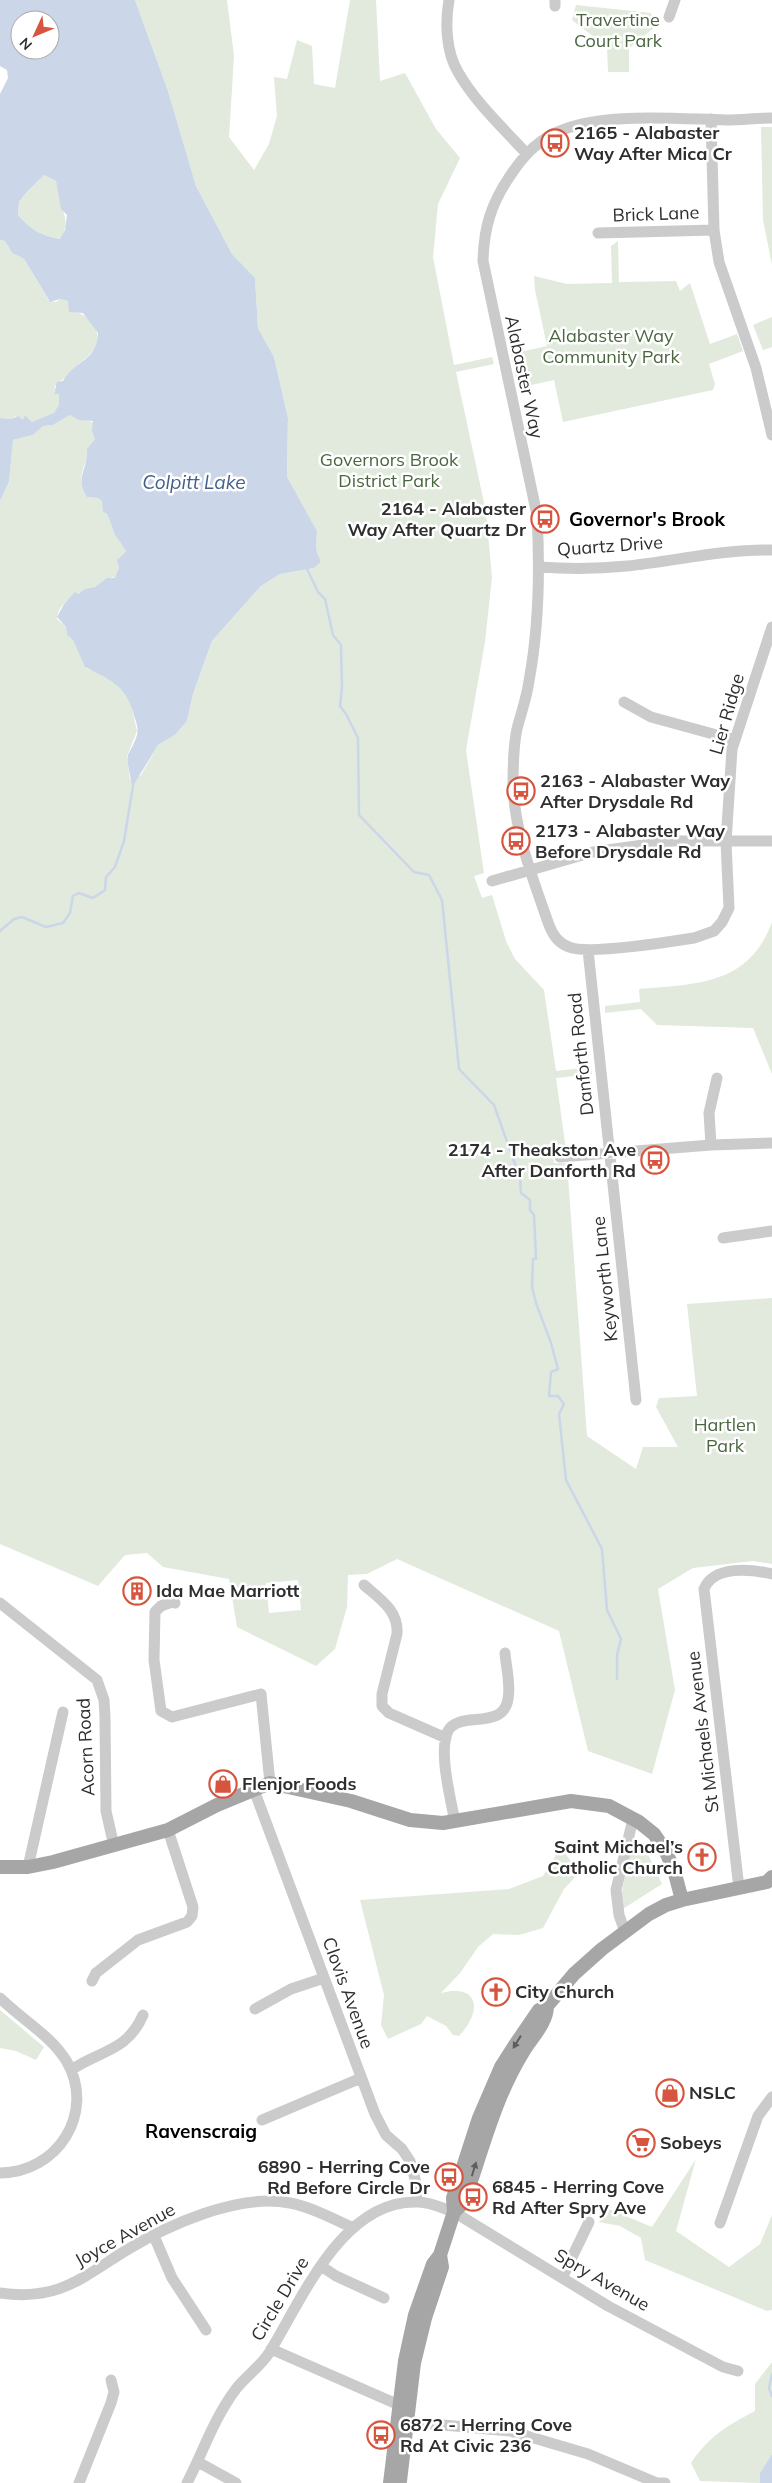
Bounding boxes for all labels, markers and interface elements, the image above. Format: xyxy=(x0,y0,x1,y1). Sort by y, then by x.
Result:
park label: Travertine Court Park xyxy=(574,8,663,52)
north arrow xyxy=(10,10,60,60)
text: N xyxy=(16,34,36,54)
place label: 2165 - Alabaster Way After Mica Cr xyxy=(574,121,733,165)
bus stop icon: 2165 - Alabaster Way After Mica Cr xyxy=(540,128,570,158)
street label: Brick Lane xyxy=(612,200,700,227)
street label: Alabaster Way xyxy=(500,313,549,441)
park label: Alabaster Way Community Park xyxy=(542,324,680,368)
park label: Governors Brook District Park xyxy=(320,448,459,492)
water label: Colpitt Lake xyxy=(142,470,246,494)
place label: 2164 - Alabaster Way After Quartz Dr xyxy=(347,497,527,541)
bus stop icon: 2164 - Alabaster Way After Quartz Dr xyxy=(530,504,560,534)
district label: Governor's Brook xyxy=(569,507,726,531)
street label: Quartz Drive xyxy=(556,530,664,561)
street label: Lier Ridge xyxy=(704,671,749,757)
place label: 2163 - Alabaster Way After Drysdale Rd xyxy=(540,769,730,813)
bus stop icon: 2163 - Alabaster Way After Drysdale Rd xyxy=(506,776,536,806)
place label: 2173 - Alabaster Way Before Drysdale Rd xyxy=(535,819,725,863)
bus stop icon: 2173 - Alabaster Way Before Drysdale Rd xyxy=(501,826,531,856)
street label: Danforth Road xyxy=(563,991,598,1117)
place label: 2174 - Theakston Ave After Danforth Rd xyxy=(448,1138,636,1182)
bus stop icon: 2174 - Theakston Ave After Danforth Rd xyxy=(640,1145,670,1175)
street label: Keyworth Lane xyxy=(586,1215,623,1343)
park label: Hartlen Park xyxy=(694,1413,756,1457)
building icon: Ida Mae Marriott xyxy=(122,1576,152,1606)
place label: Ida Mae Marriott xyxy=(156,1579,300,1602)
street label: St Michaels Avenue xyxy=(681,1650,724,1814)
street label: Acorn Road xyxy=(71,1697,100,1797)
shop icon: Flenjor Foods xyxy=(208,1769,238,1799)
place label: Flenjor Foods xyxy=(242,1772,357,1795)
place label: Saint Michael’s Catholic Church xyxy=(547,1835,683,1879)
church icon: Saint Michael’s Catholic Church xyxy=(687,1842,717,1872)
street label: Clovis Avenue xyxy=(318,1934,379,2052)
church icon: City Church xyxy=(481,1977,511,2007)
place label: City Church xyxy=(515,1980,614,2003)
one-way arrow xyxy=(512,2035,521,2049)
shop icon: NSLC xyxy=(655,2078,685,2108)
place label: NSLC xyxy=(689,2081,736,2104)
district label: Ravenscraig xyxy=(145,2119,257,2143)
supermarket icon: Sobeys xyxy=(626,2128,656,2158)
place label: Sobeys xyxy=(660,2131,722,2154)
place label: 6890 - Herring Cove Rd Before Circle Dr xyxy=(258,2155,431,2199)
bus stop icon: 6890 - Herring Cove Rd Before Circle Dr xyxy=(434,2162,464,2192)
one-way arrow xyxy=(471,2162,479,2177)
place label: 6845 - Herring Cove Rd After Spry Ave xyxy=(492,2175,664,2219)
bus stop icon: 6845 - Herring Cove Rd After Spry Ave xyxy=(458,2182,488,2212)
street label: Joyce Avenue xyxy=(70,2197,179,2272)
street label: Spry Avenue xyxy=(551,2243,654,2316)
street label: Circle Drive xyxy=(245,2252,314,2345)
place label: 6872 - Herring Cove Rd At Civic 236 xyxy=(400,2413,572,2457)
bus stop icon: 6872 - Herring Cove Rd At Civic 236 xyxy=(366,2420,396,2450)

